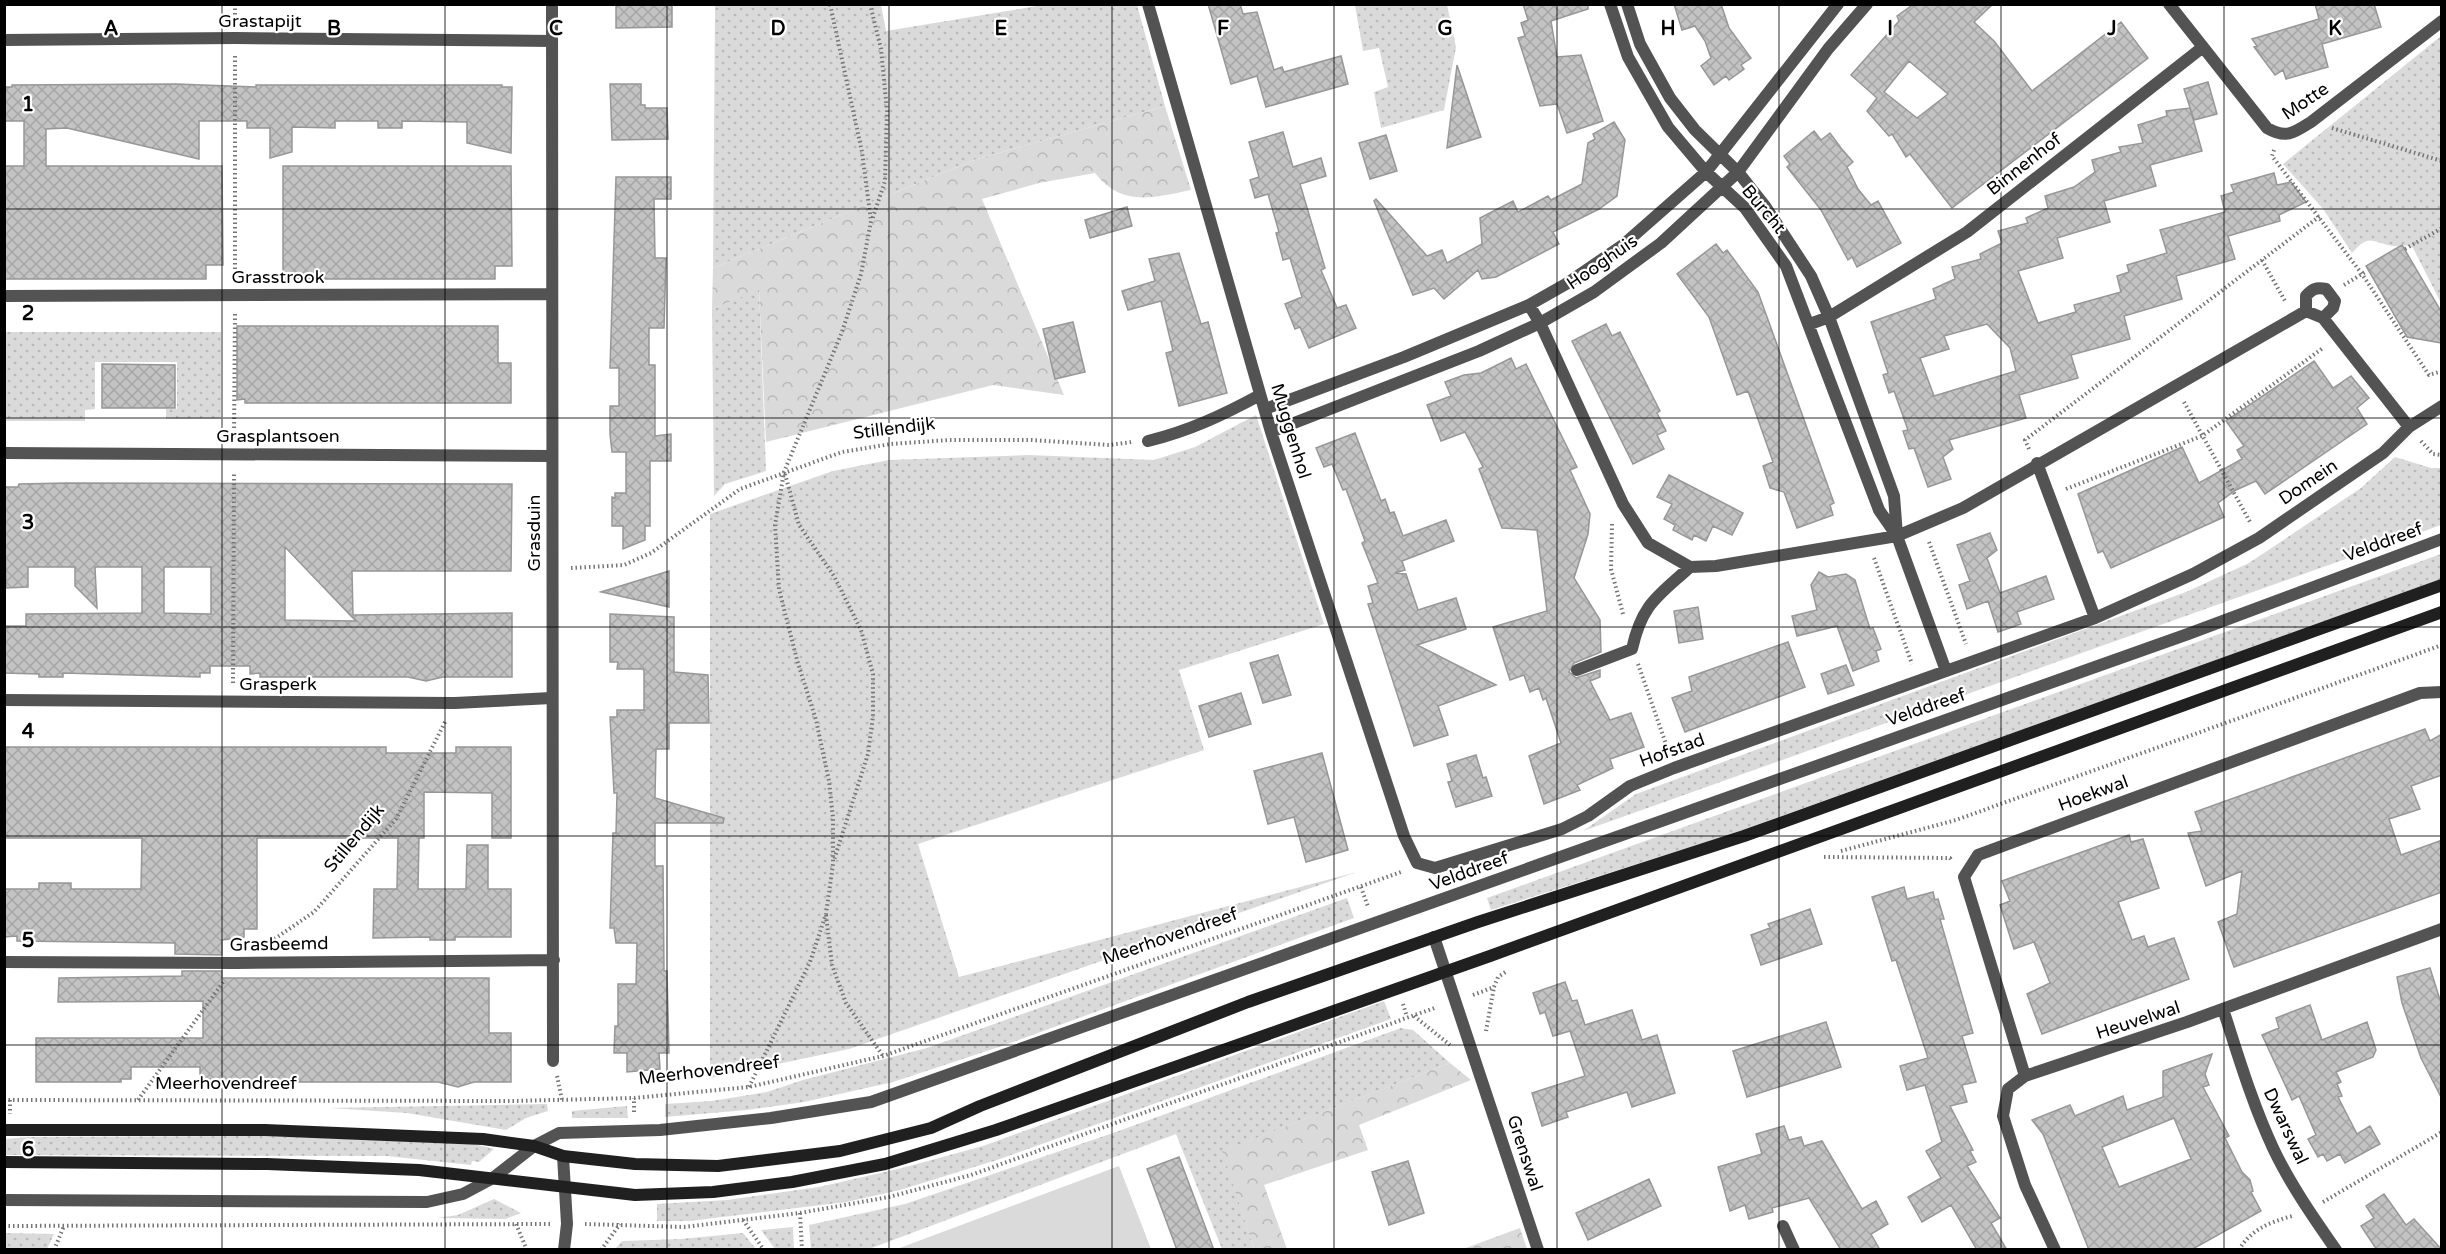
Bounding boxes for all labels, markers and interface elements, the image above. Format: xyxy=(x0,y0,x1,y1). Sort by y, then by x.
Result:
street label: Grastapijt xyxy=(218,10,302,32)
text: A xyxy=(104,17,119,41)
text: B xyxy=(327,17,341,41)
text: C xyxy=(549,17,563,41)
text: D xyxy=(770,17,786,41)
text: E xyxy=(995,17,1008,41)
text: F xyxy=(1217,17,1229,41)
text: G xyxy=(1437,17,1453,41)
text: H xyxy=(1660,17,1676,41)
text: I xyxy=(1887,17,1893,41)
text: J xyxy=(2106,17,2117,41)
text: K xyxy=(2328,17,2342,41)
street label: Motte xyxy=(2277,77,2333,125)
text: 1 xyxy=(22,93,34,117)
street label: Binnenhof xyxy=(1982,128,2066,200)
street label: Burcht xyxy=(1737,180,1791,238)
street label: Hooghuis xyxy=(1562,230,1642,294)
street label: Grasstrook xyxy=(231,266,325,288)
text: 2 xyxy=(22,302,34,326)
street label: Muggenhol xyxy=(1266,381,1316,481)
street label: Stillendijk xyxy=(852,412,936,444)
street label: Grasplantsoen xyxy=(216,425,340,447)
street label: Domein xyxy=(2274,454,2342,510)
street label: Grasduin xyxy=(523,494,545,572)
text: 3 xyxy=(22,511,34,535)
street label: Velddreef xyxy=(2340,517,2426,566)
street label: Grasperk xyxy=(239,673,317,695)
street label: Velddreef xyxy=(1883,683,1969,731)
text: 4 xyxy=(22,720,35,744)
street label: Hofstad xyxy=(1636,728,1708,772)
street label: Hoekwal xyxy=(2055,770,2131,816)
street label: Stillendijk xyxy=(319,799,389,877)
street label: Velddreef xyxy=(1426,846,1512,895)
street label: Meerhovendreef xyxy=(1099,902,1241,970)
text: 5 xyxy=(22,929,34,953)
street label: Grasbeemd xyxy=(229,932,329,956)
street label: Heuvelwal xyxy=(2093,996,2183,1044)
street label: Meerhovendreef xyxy=(637,1050,781,1090)
street label: Meerhovendreef xyxy=(155,1072,297,1094)
street label: Dwarswal xyxy=(2259,1084,2313,1168)
street label: Grenswal xyxy=(1502,1112,1548,1194)
text: 6 xyxy=(22,1138,34,1162)

